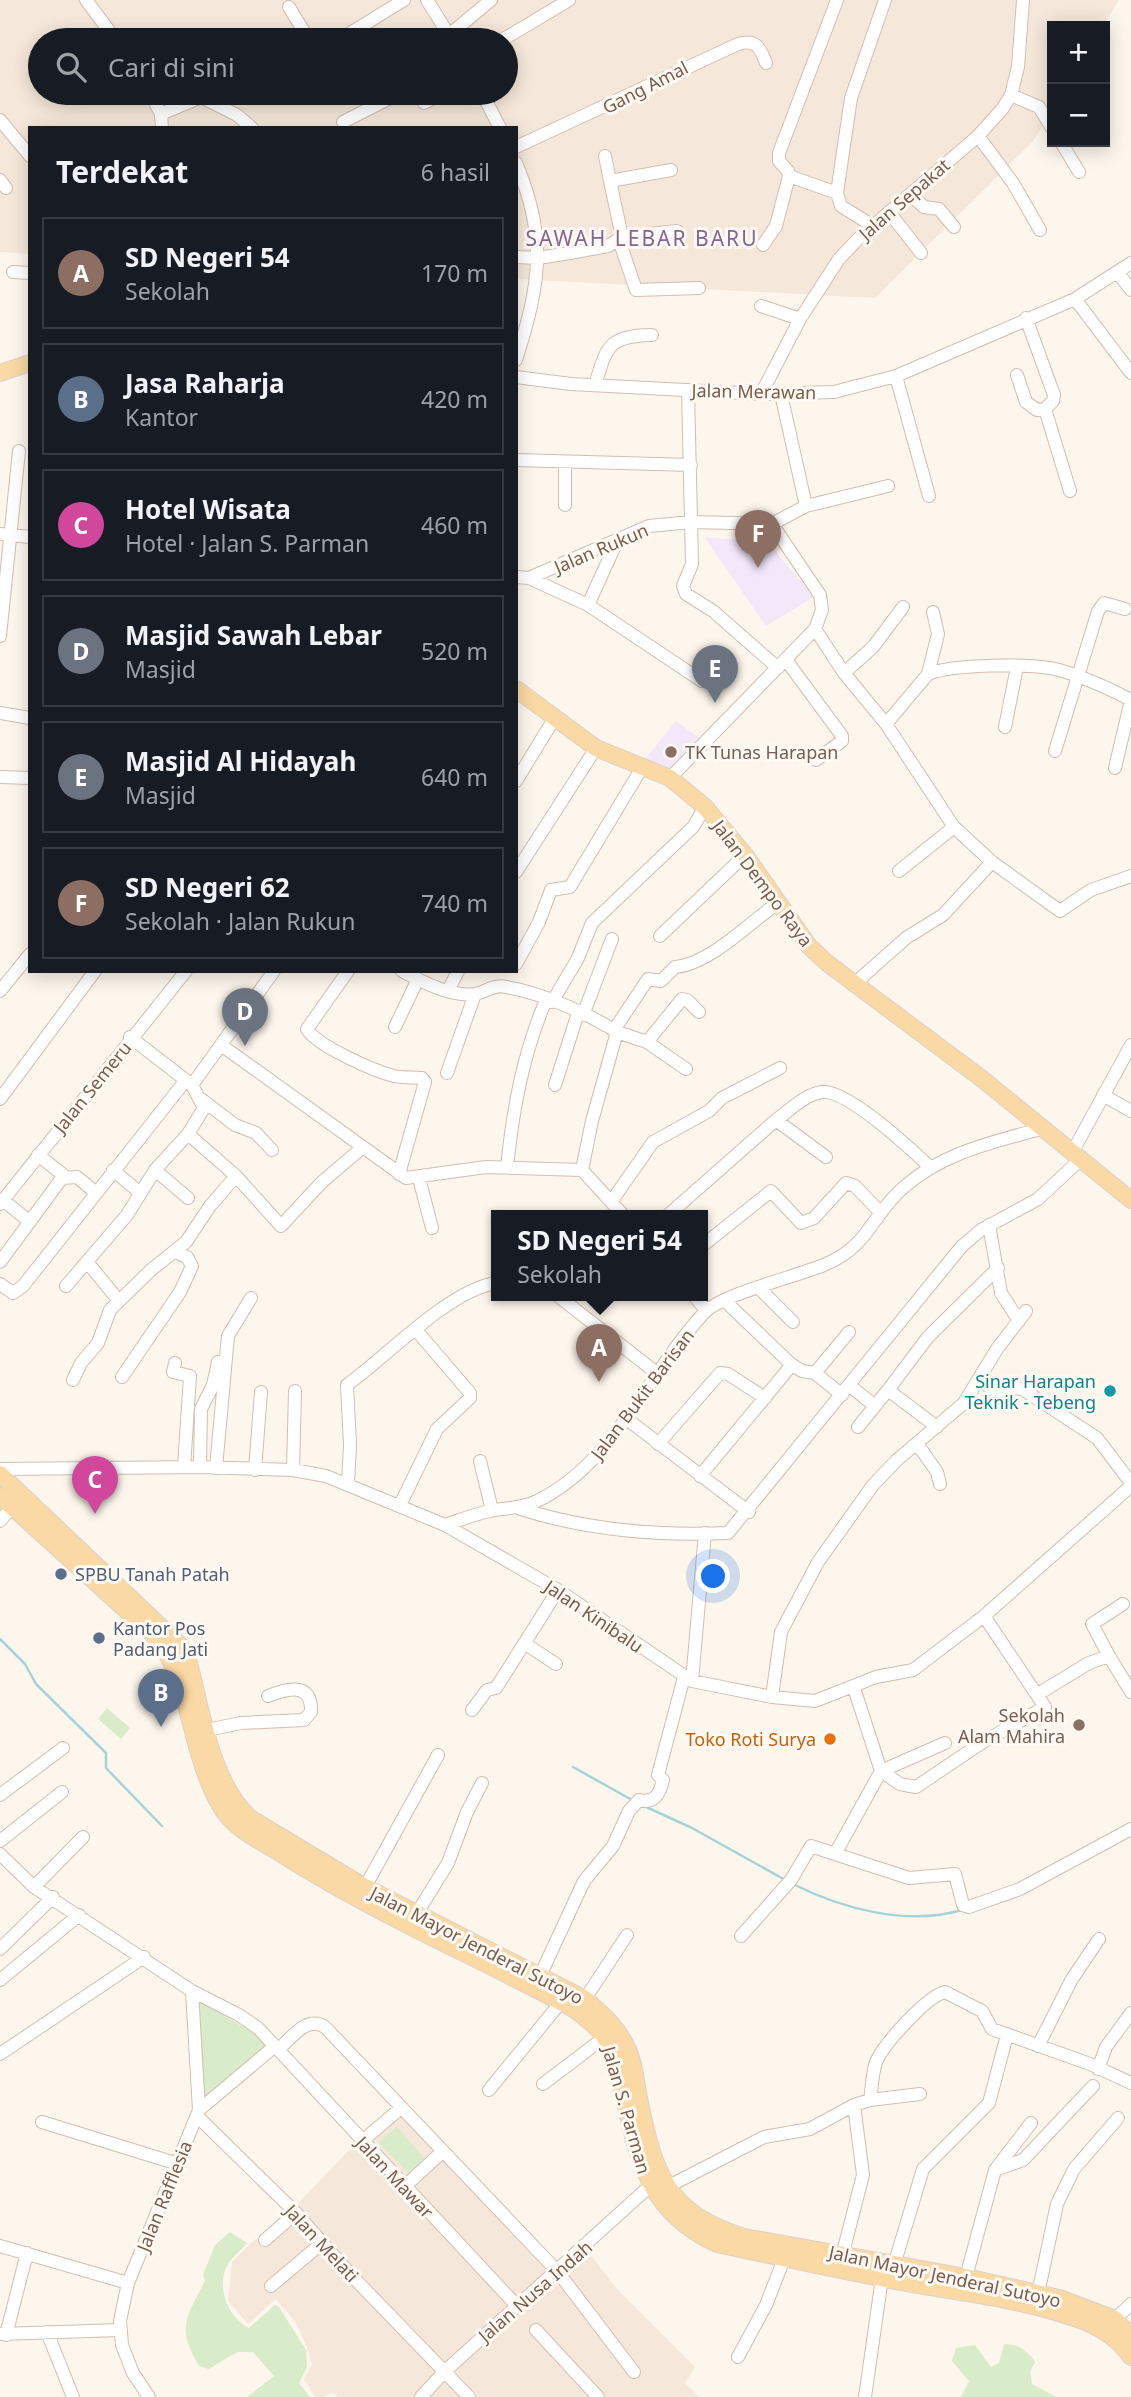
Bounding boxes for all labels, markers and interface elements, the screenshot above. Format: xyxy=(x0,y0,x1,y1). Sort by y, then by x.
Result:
map controls xyxy=(1047,21,1110,147)
button: + xyxy=(1047,21,1110,84)
search box xyxy=(28,28,518,105)
icon: search xyxy=(52,48,90,86)
text: Cari di sini xyxy=(108,49,235,85)
street label: Gang Amal xyxy=(598,55,692,119)
button: − xyxy=(1047,84,1110,147)
text: Terdekat xyxy=(56,151,188,192)
street label: Jalan Sepakat xyxy=(852,153,955,246)
text: 6 hasil xyxy=(421,156,490,188)
district label: SAWAH LEBAR BARU xyxy=(526,224,759,252)
text: SD Negeri 54 xyxy=(125,239,290,275)
text: A xyxy=(73,257,89,289)
text: 170 m xyxy=(421,257,488,289)
text: Sekolah xyxy=(125,275,210,307)
text: Jasa Raharja xyxy=(125,365,285,401)
street label: Jalan Merawan xyxy=(690,378,816,404)
text: B xyxy=(73,383,89,415)
text: 420 m xyxy=(421,383,488,415)
text: Kantor xyxy=(125,401,198,433)
text: Hotel Wisata xyxy=(125,491,291,527)
text: C xyxy=(74,509,88,541)
text: 460 m xyxy=(421,509,488,541)
pin: F xyxy=(735,510,781,568)
street label: Jalan Rukun xyxy=(549,517,652,579)
text: Hotel · Jalan S. Parman xyxy=(125,527,369,559)
text: Masjid Sawah Lebar xyxy=(125,617,382,653)
text: D xyxy=(73,635,89,667)
text: 520 m xyxy=(421,635,488,667)
pin: E xyxy=(692,645,738,703)
text: Masjid xyxy=(125,653,196,685)
place label: TK Tunas Harapan xyxy=(685,740,839,764)
text: Masjid Al Hidayah xyxy=(125,743,356,779)
marker: TK Tunas Harapan xyxy=(663,744,679,760)
text: E xyxy=(75,761,87,793)
text: 640 m xyxy=(421,761,488,793)
text: Masjid xyxy=(125,779,196,811)
street label: Jalan Dempo Raya xyxy=(706,813,819,951)
text: SD Negeri 62 xyxy=(125,869,290,905)
text: F xyxy=(75,887,87,919)
text: 740 m xyxy=(421,887,488,919)
text: Sekolah · Jalan Rukun xyxy=(125,905,355,937)
pin: D xyxy=(222,988,268,1046)
street label: Jalan Semeru xyxy=(46,1036,136,1139)
popup xyxy=(491,1210,708,1301)
text: SD Negeri 54 xyxy=(517,1222,682,1258)
text: Sekolah xyxy=(517,1258,602,1290)
pin: A xyxy=(576,1324,622,1382)
street label: Jalan Bukit Barisan xyxy=(584,1324,699,1466)
place label: Sinar Harapan Teknik - Tebeng xyxy=(965,1369,1096,1414)
marker: Sinar Harapan Teknik - Tebeng xyxy=(1102,1383,1118,1399)
pin: C xyxy=(72,1456,118,1514)
your location xyxy=(696,1559,730,1593)
place label: SPBU Tanah Patah xyxy=(75,1562,230,1586)
marker: SPBU Tanah Patah xyxy=(53,1566,69,1582)
street label: Jalan Kinibalu xyxy=(538,1573,648,1658)
place label: Kantor Pos Padang Jati xyxy=(113,1616,208,1661)
marker: Kantor Pos Padang Jati xyxy=(91,1630,107,1646)
pin: B xyxy=(138,1669,184,1727)
place label: Sekolah Alam Mahira xyxy=(958,1703,1065,1748)
marker: Sekolah Alam Mahira xyxy=(1071,1717,1087,1733)
place label: Toko Roti Surya xyxy=(686,1727,816,1751)
marker: Toko Roti Surya xyxy=(822,1731,838,1747)
street label: Jalan Mayor Jenderal Sutoyo xyxy=(365,1880,588,2009)
street label: Jalan S. Parman xyxy=(597,2042,657,2176)
street label: Jalan Mawar xyxy=(350,2129,440,2224)
street label: Jalan Rafflesia xyxy=(130,2137,197,2257)
street label: Jalan Melati xyxy=(278,2198,364,2287)
street label: Jalan Nusa Indah xyxy=(472,2235,597,2348)
street label: Jalan Mayor Jenderal Sutoyo xyxy=(825,2239,1063,2312)

